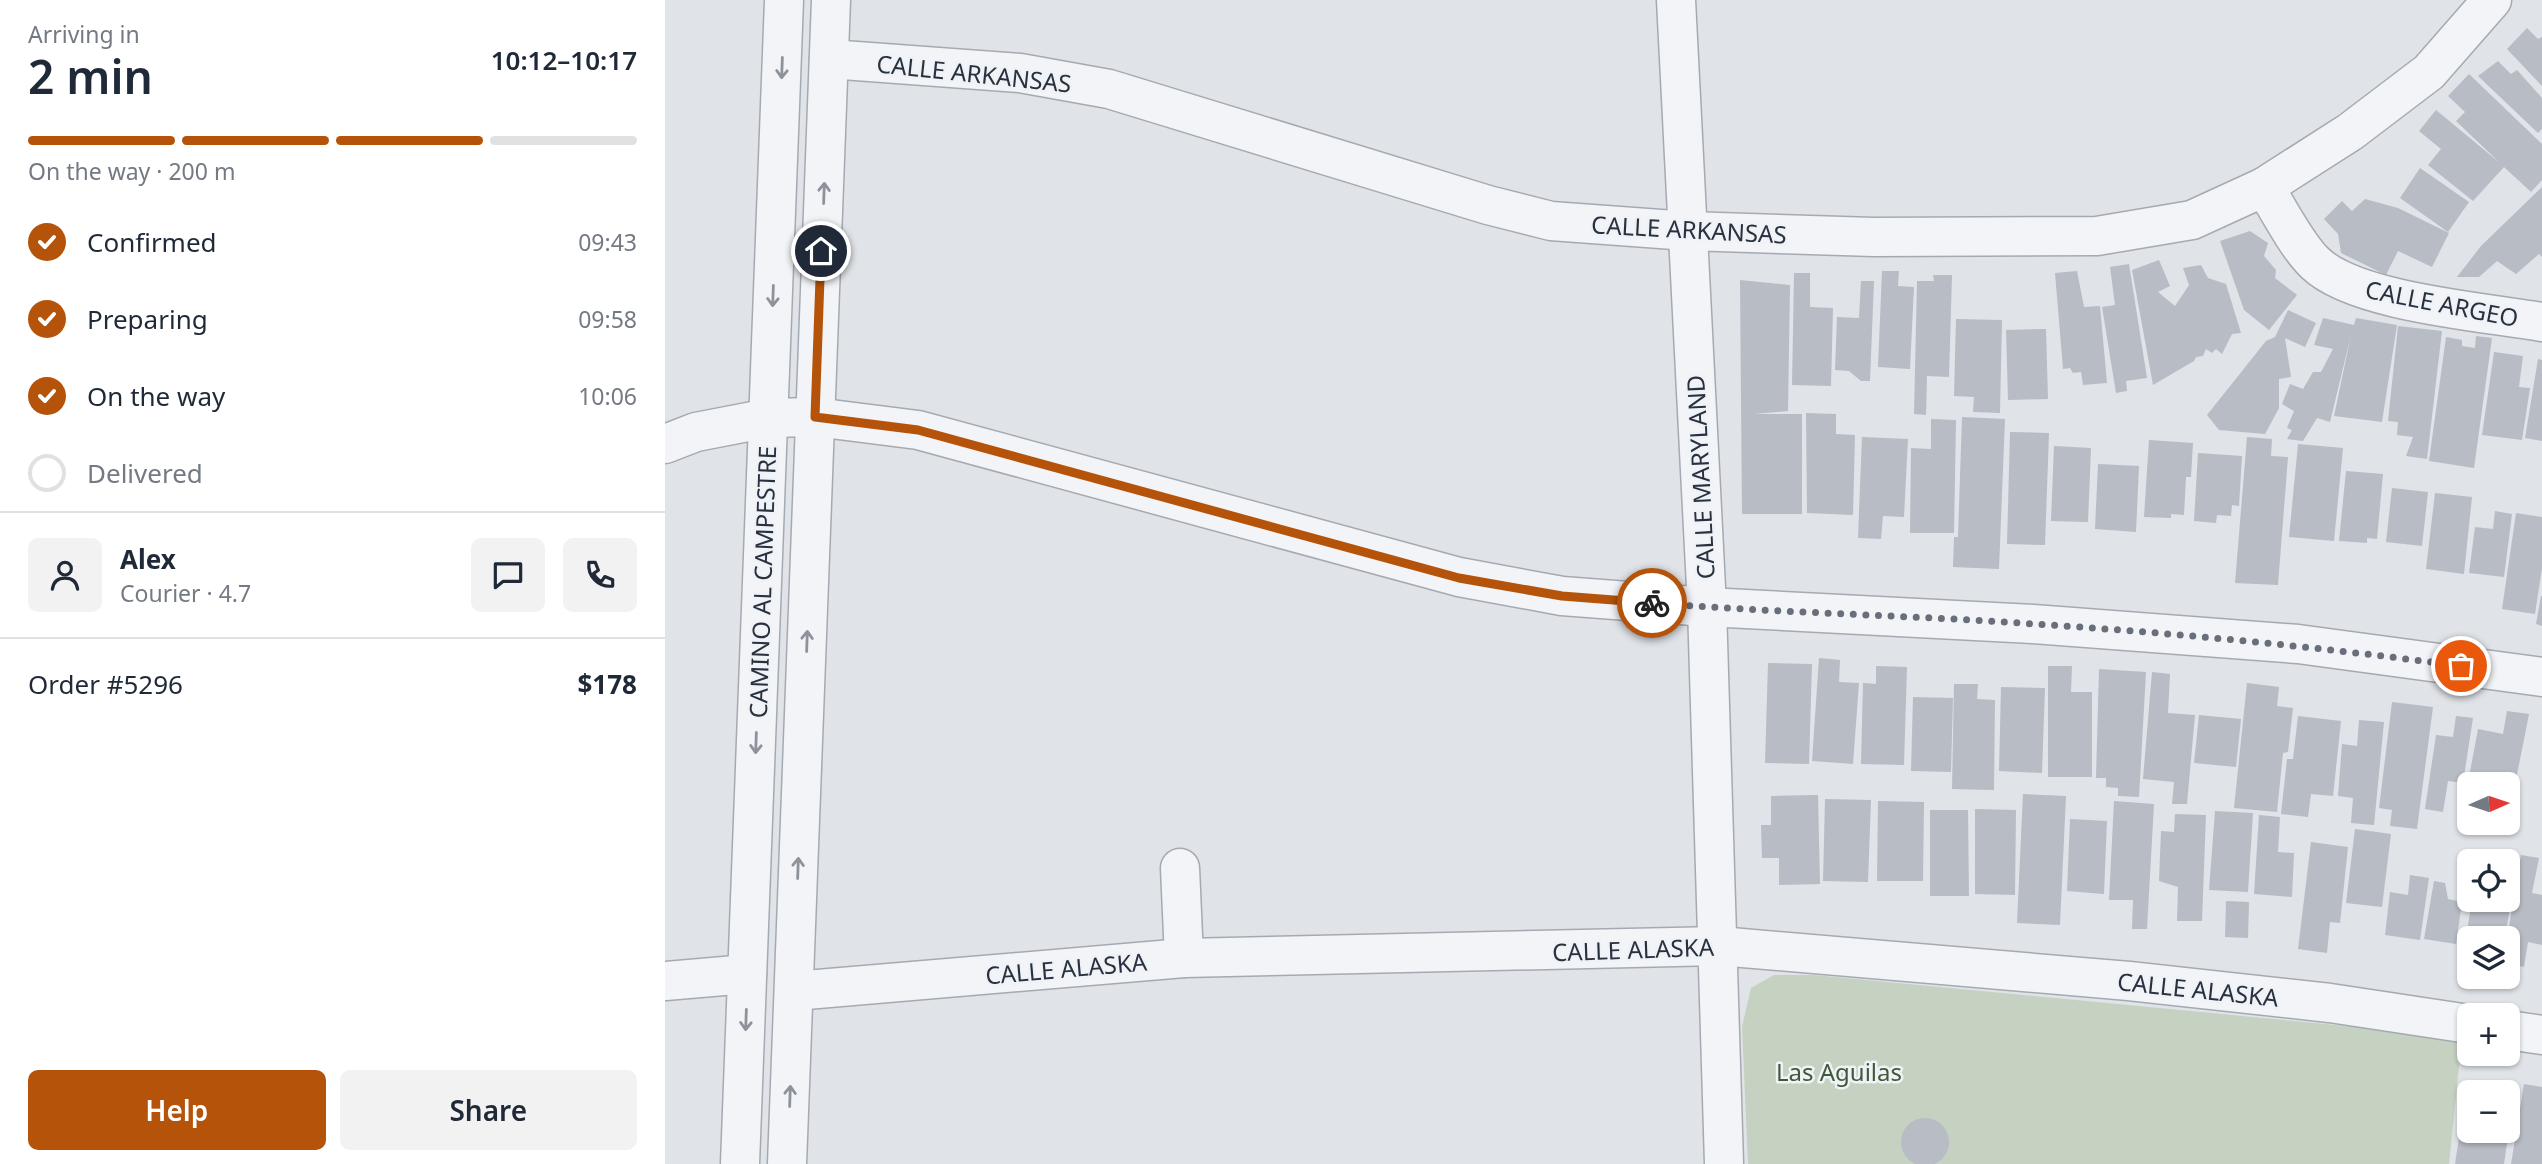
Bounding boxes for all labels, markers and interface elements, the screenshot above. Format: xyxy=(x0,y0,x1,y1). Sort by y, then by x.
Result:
text: Arriving in xyxy=(28,18,140,50)
text: 10:12–10:17 xyxy=(491,42,637,78)
text: 2 min xyxy=(28,45,153,107)
street label: CALLE ARKANSAS xyxy=(875,46,1073,100)
one-way arrow xyxy=(775,56,788,79)
text: On the way · 200 m xyxy=(28,155,235,187)
one-way arrow xyxy=(817,182,830,205)
street label: CALLE ARKANSAS xyxy=(1590,207,1788,251)
pin xyxy=(791,221,851,281)
icon: check xyxy=(28,223,66,261)
text: Confirmed xyxy=(87,224,217,260)
text: 09:43 xyxy=(578,226,637,258)
icon: home xyxy=(802,232,840,270)
street label: CALLE ARGEO xyxy=(2363,272,2521,334)
one-way arrow xyxy=(767,284,780,307)
icon: check xyxy=(28,300,66,338)
text: Preparing xyxy=(87,301,208,337)
text: 09:58 xyxy=(578,303,637,335)
street label: CALLE MARYLAND xyxy=(1678,374,1722,580)
icon: check xyxy=(28,377,66,415)
text: On the way xyxy=(87,378,225,414)
text: 10:06 xyxy=(578,380,637,412)
street label: CAMINO AL CAMPESTRE xyxy=(741,445,783,719)
text: Delivered xyxy=(87,455,203,491)
button: person xyxy=(28,538,102,612)
button: chat xyxy=(471,538,545,612)
button: phone xyxy=(563,538,637,612)
text: Alex xyxy=(120,541,176,577)
courier xyxy=(1617,568,1687,638)
text: Courier · 4.7 xyxy=(120,577,251,609)
icon: bike xyxy=(1633,584,1671,622)
one-way arrow xyxy=(800,630,813,653)
pin xyxy=(2431,636,2491,696)
icon: bag xyxy=(2442,647,2480,685)
text: Order #5296 xyxy=(28,666,183,702)
text: $178 xyxy=(578,666,637,702)
one-way arrow xyxy=(750,731,763,754)
north arrow xyxy=(2457,772,2520,835)
map controls xyxy=(2457,772,2520,1143)
button: locate xyxy=(2457,849,2520,912)
one-way arrow xyxy=(792,857,805,880)
button: layers xyxy=(2457,926,2520,989)
street label: CALLE ALASKA xyxy=(1552,930,1715,968)
street label: CALLE ALASKA xyxy=(984,944,1149,991)
street label: CALLE ALASKA xyxy=(2116,964,2281,1014)
button: + xyxy=(2457,1003,2520,1066)
one-way arrow xyxy=(739,1008,752,1031)
park label: Las Aguilas xyxy=(1776,1055,1902,1088)
button: Help xyxy=(28,1070,326,1150)
button: Share xyxy=(340,1070,637,1150)
button: − xyxy=(2457,1080,2520,1143)
one-way arrow xyxy=(783,1085,796,1108)

